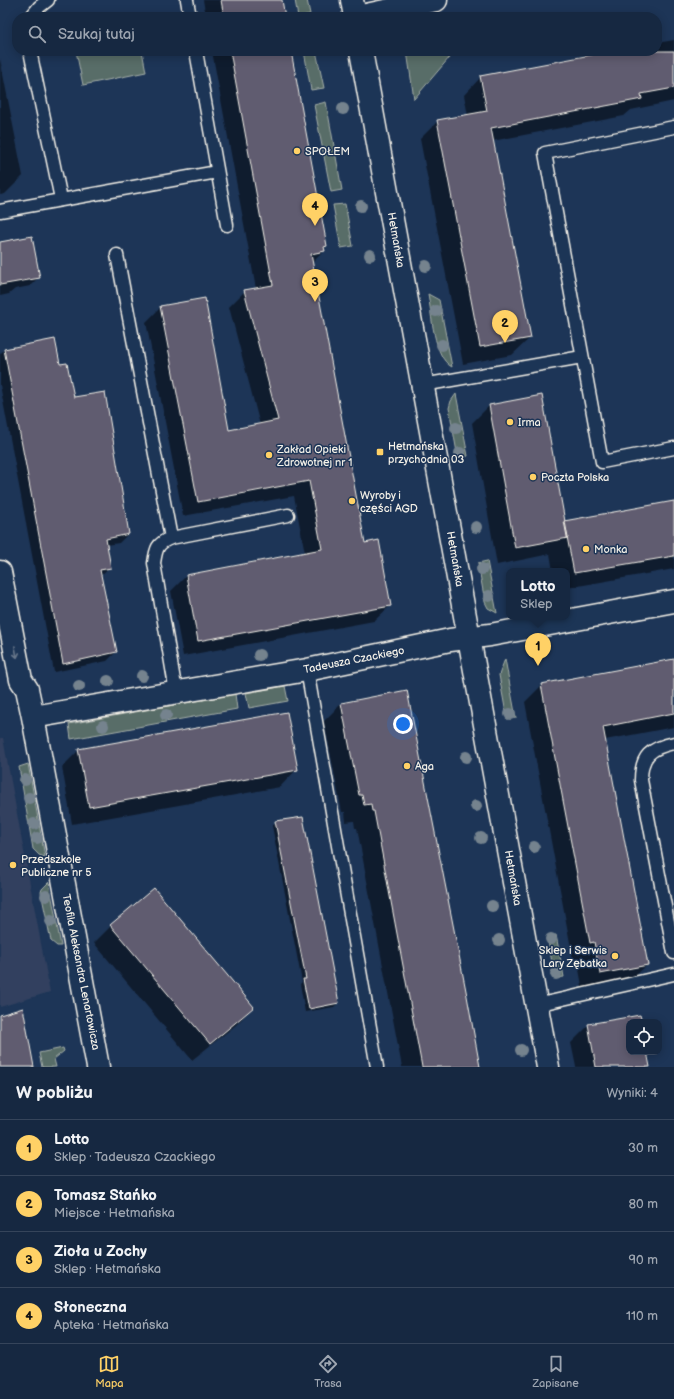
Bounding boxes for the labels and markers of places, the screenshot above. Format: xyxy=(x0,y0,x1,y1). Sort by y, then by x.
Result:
place label: SPOŁEM xyxy=(305,145,350,158)
marker: SPOŁEM xyxy=(292,146,302,156)
pin: 4 xyxy=(302,193,328,226)
pin: 3 xyxy=(302,269,328,302)
pin: 2 xyxy=(492,310,518,343)
place label: Irma xyxy=(518,416,541,429)
marker: Irma xyxy=(505,417,515,427)
place label: Hetmańska przychodnia 03 xyxy=(388,440,464,466)
place label: Zakład Opieki Zdrowotnej nr 1 xyxy=(276,443,353,469)
marker: Hetmańska przychodnia 03 xyxy=(375,447,385,457)
marker: Zakład Opieki Zdrowotnej nr 1 xyxy=(264,450,274,460)
place label: Poczta Polska xyxy=(541,471,609,484)
marker: Poczta Polska xyxy=(528,472,538,482)
place label: Wyroby i części AGD xyxy=(360,489,418,515)
marker: Wyroby i części AGD xyxy=(347,496,357,506)
place label: Monka xyxy=(594,543,627,556)
marker: Monka xyxy=(581,544,591,554)
pin: 1 xyxy=(525,633,551,666)
place label: Aga xyxy=(415,760,434,773)
marker: Aga xyxy=(402,761,412,771)
place label: Przedszkole Publiczne nr 5 xyxy=(21,853,92,879)
marker: Przedszkole Publiczne nr 5 xyxy=(8,860,18,870)
place label: Sklep i Serwis Lary Zębatka xyxy=(539,944,608,970)
marker: Sklep i Serwis Lary Zębatka xyxy=(610,951,620,961)

